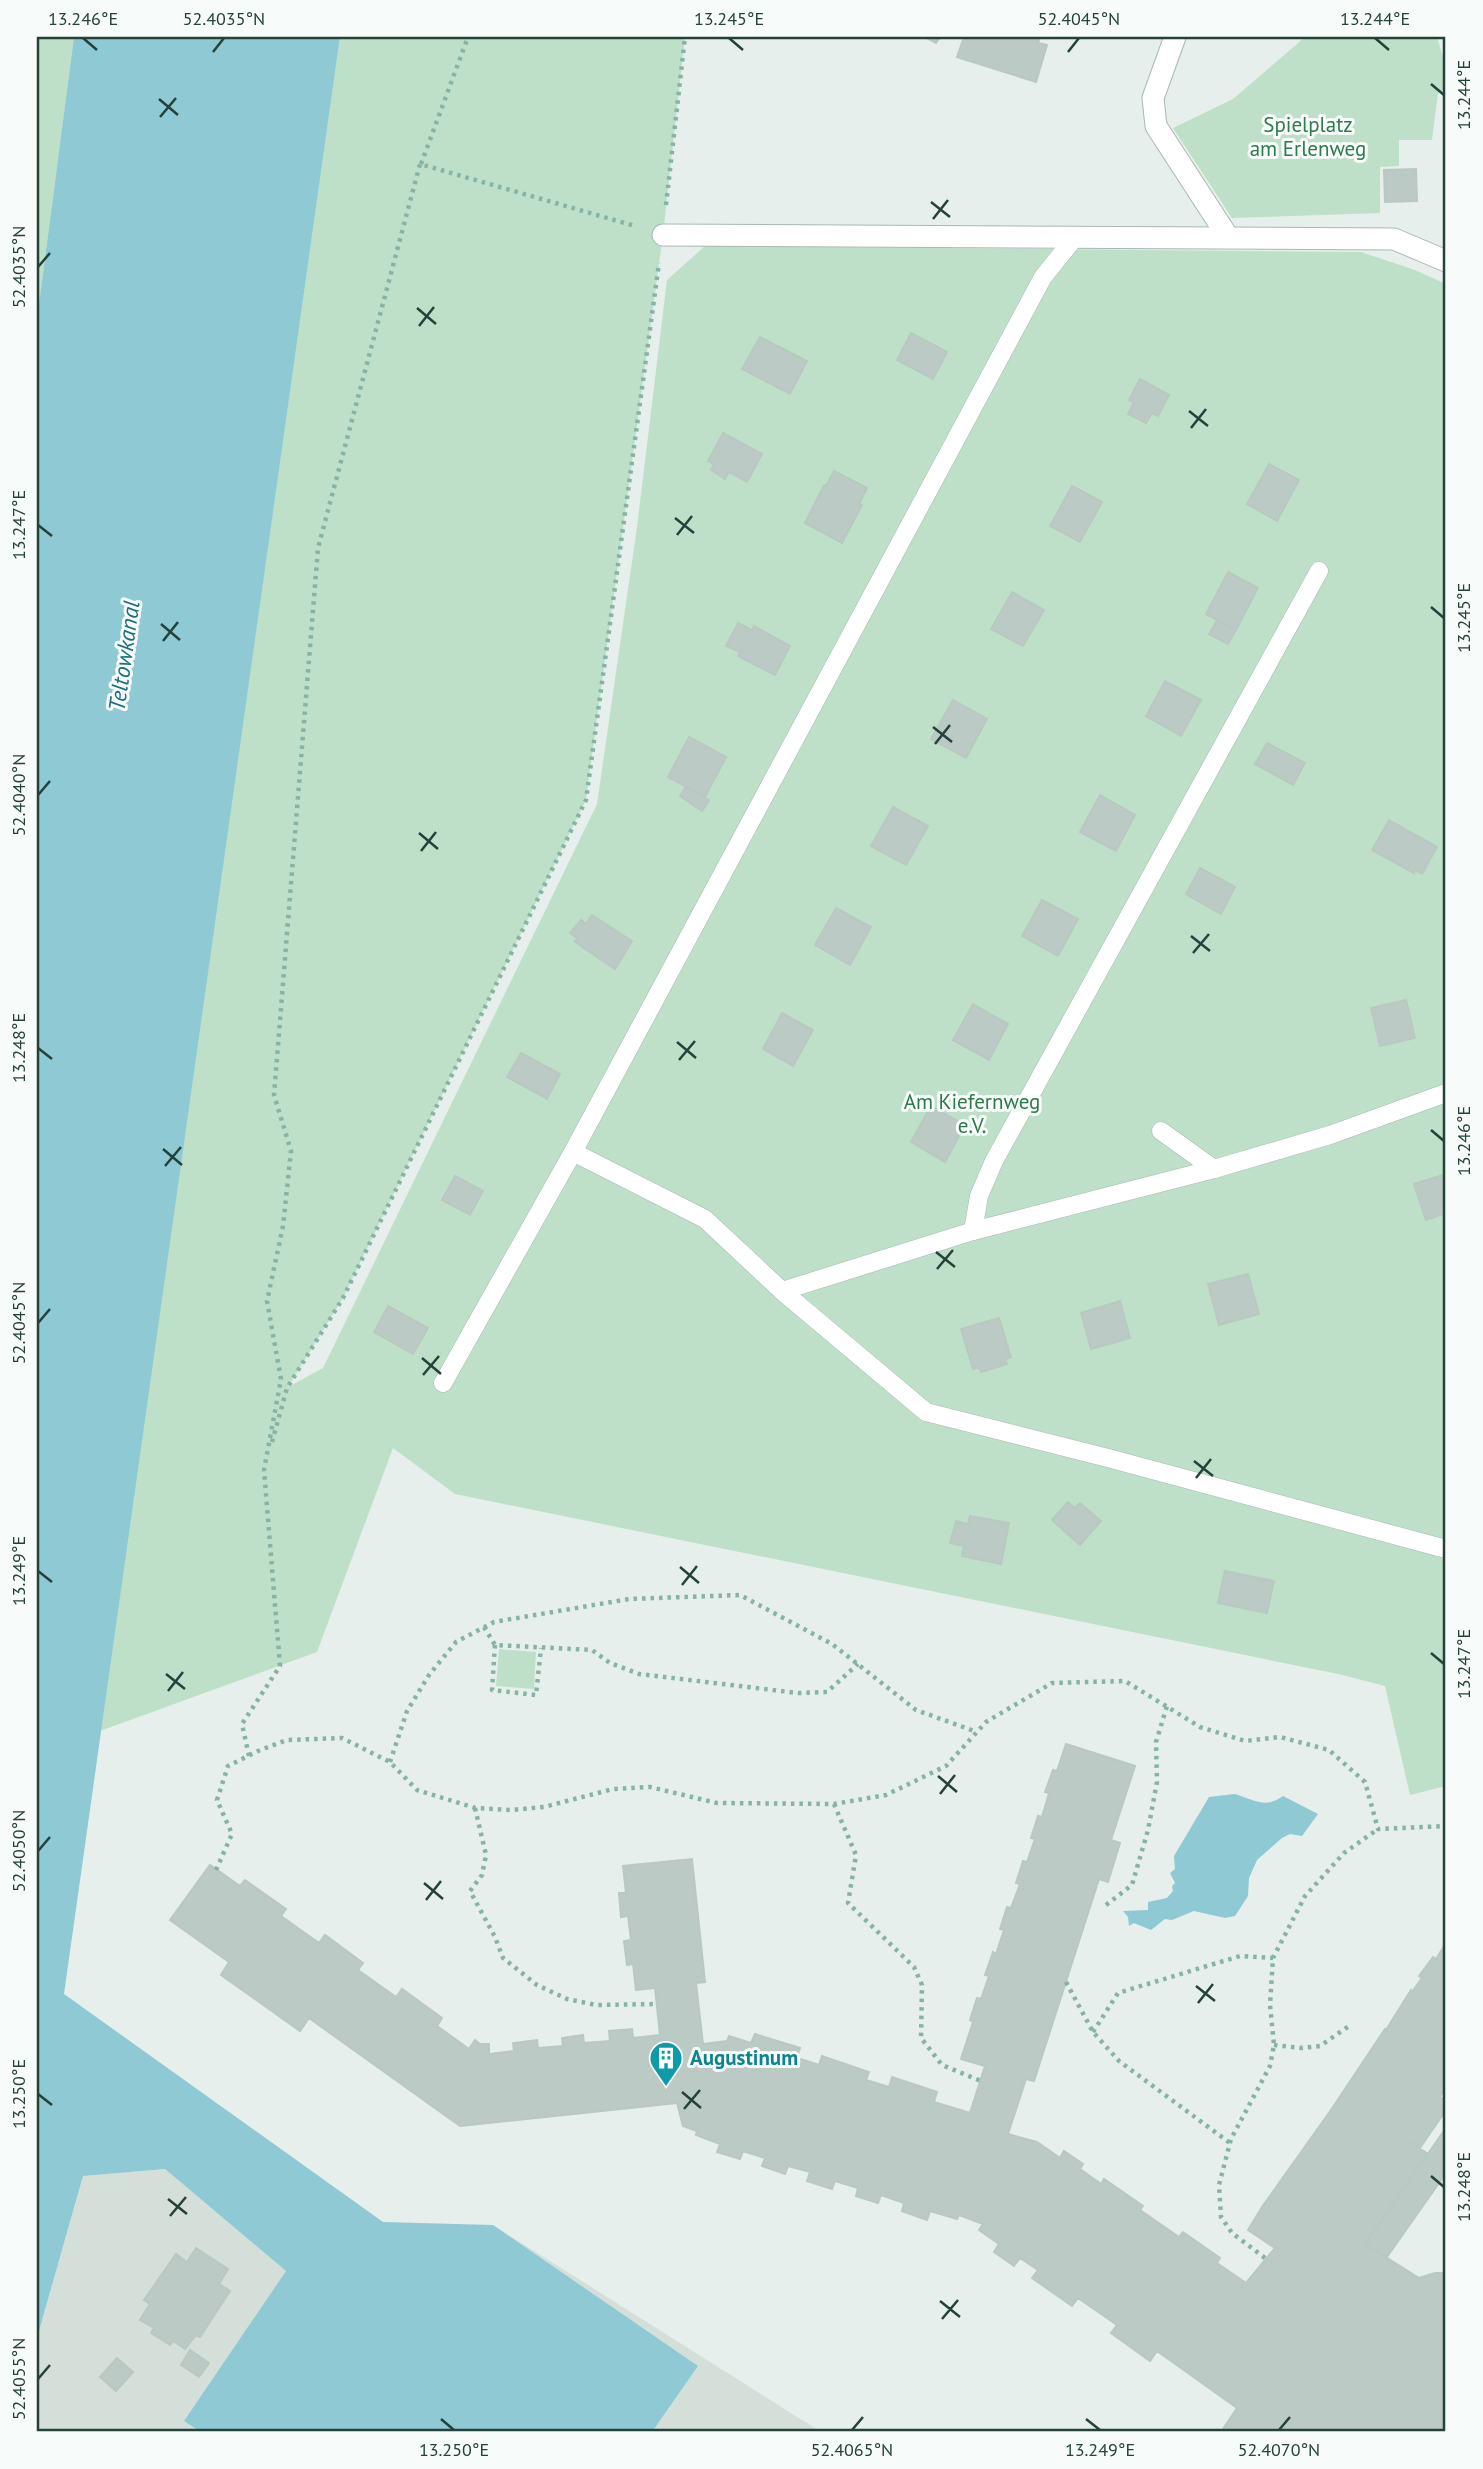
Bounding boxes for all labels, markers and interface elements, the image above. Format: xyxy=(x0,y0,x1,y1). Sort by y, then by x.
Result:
text: 13.246°E xyxy=(48,7,118,30)
text: 52.4035°N xyxy=(183,7,265,30)
text: 13.245°E xyxy=(694,7,764,30)
text: 52.4045°N xyxy=(1038,7,1120,30)
text: 13.244°E xyxy=(1340,7,1410,30)
text: 13.244°E xyxy=(1452,60,1475,130)
park label: Spielplatz am Erlenweg xyxy=(1250,111,1366,162)
text: 52.4035°N xyxy=(7,226,30,308)
text: 13.247°E xyxy=(7,490,30,560)
text: 13.245°E xyxy=(1452,583,1475,653)
water label: Teltowkanal xyxy=(101,599,146,713)
text: 52.4040°N xyxy=(7,754,30,836)
text: 13.248°E xyxy=(7,1013,30,1083)
park label: Am Kiefernweg e.V. xyxy=(904,1088,1040,1139)
text: 13.246°E xyxy=(1452,1106,1475,1176)
text: 52.4045°N xyxy=(7,1282,30,1364)
text: 13.249°E xyxy=(7,1536,30,1606)
text: 13.247°E xyxy=(1452,1629,1475,1699)
text: 52.4050°N xyxy=(7,1810,30,1892)
building icon: Augustinum xyxy=(647,2039,685,2088)
place label: Augustinum xyxy=(690,2044,798,2071)
text: 13.250°E xyxy=(7,2059,30,2129)
text: 13.248°E xyxy=(1452,2152,1475,2222)
text: 52.4055°N xyxy=(7,2338,30,2420)
text: 13.250°E xyxy=(419,2438,489,2461)
text: 52.4065°N xyxy=(811,2438,893,2461)
text: 13.249°E xyxy=(1065,2438,1135,2461)
text: 52.4070°N xyxy=(1238,2438,1320,2461)

